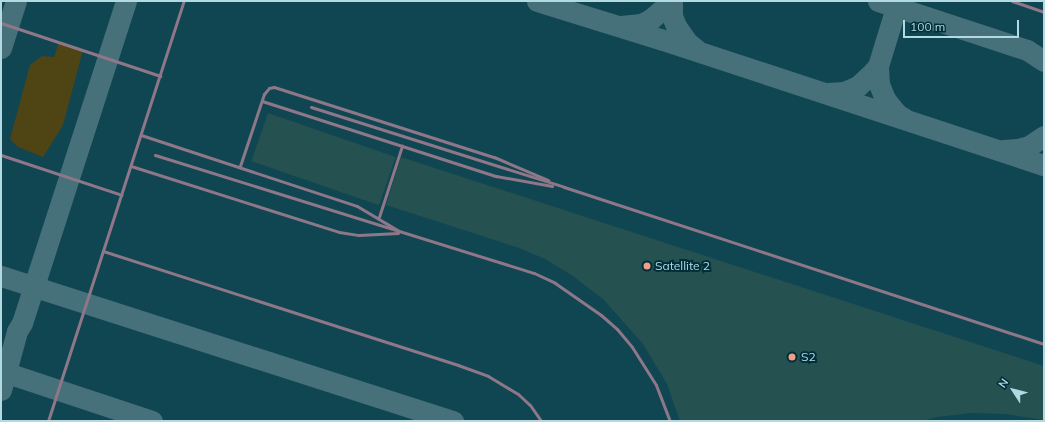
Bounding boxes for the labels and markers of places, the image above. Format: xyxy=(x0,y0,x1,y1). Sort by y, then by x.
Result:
place label: Satellite 2 xyxy=(655,259,710,273)
marker: Satellite 2 xyxy=(642,261,652,271)
place label: S2 xyxy=(801,350,816,364)
marker: S2 xyxy=(786,351,798,363)

